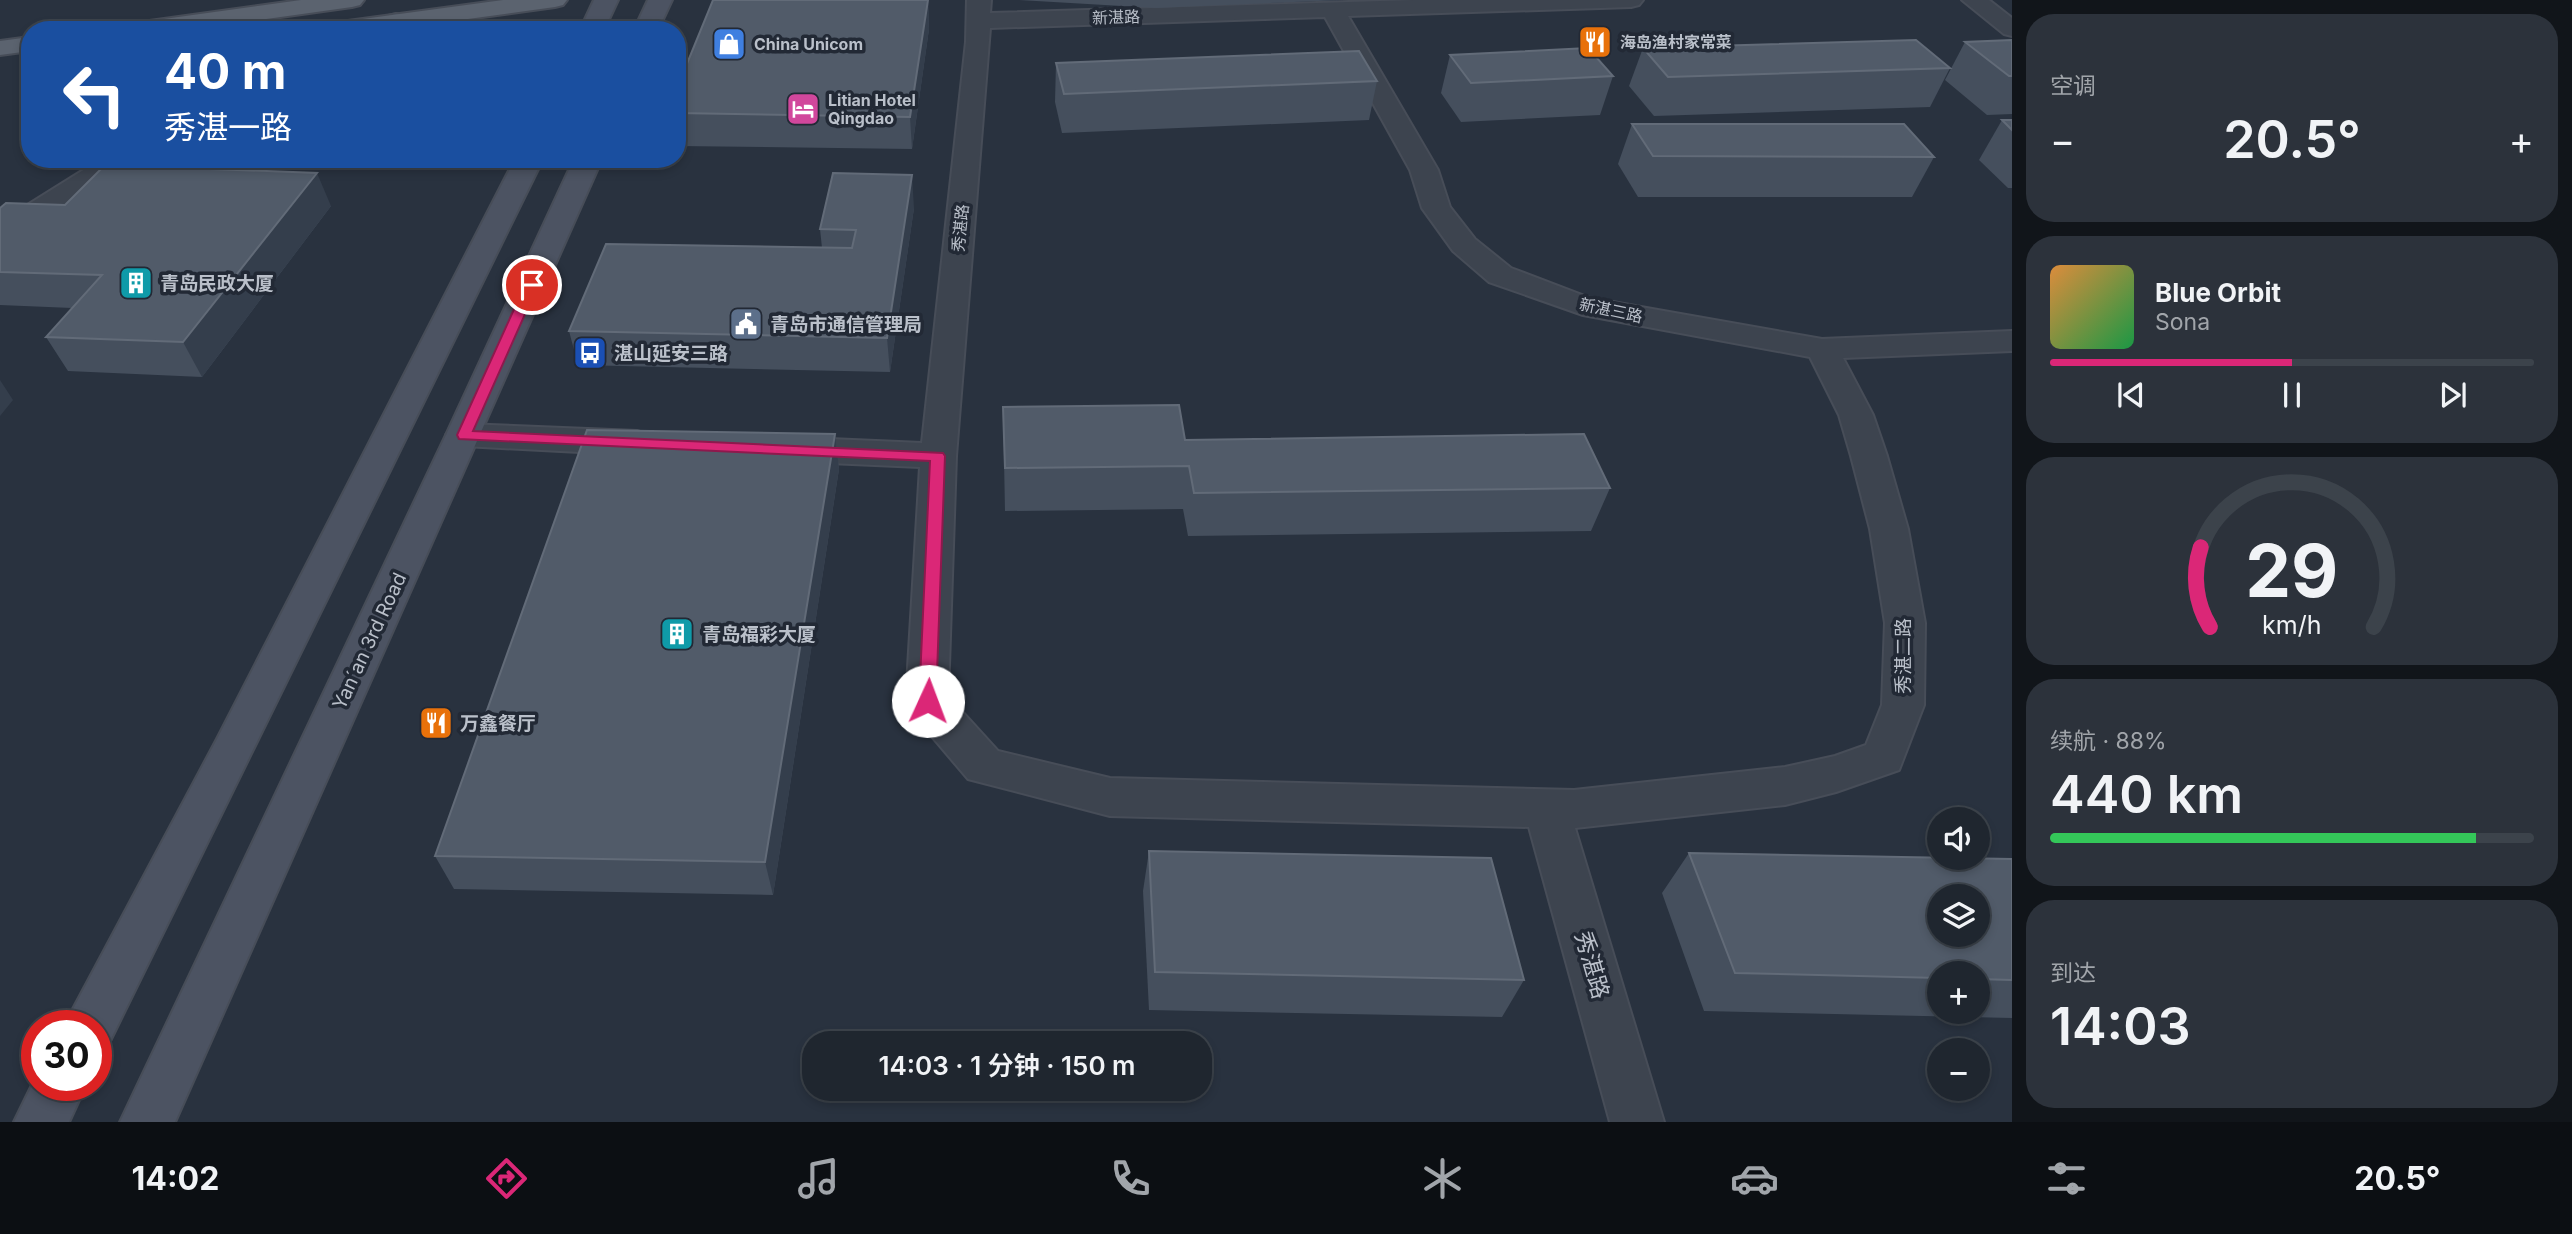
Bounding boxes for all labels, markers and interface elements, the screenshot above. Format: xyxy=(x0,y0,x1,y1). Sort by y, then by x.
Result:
street label: 新湛路 xyxy=(1092,6,1140,28)
restaurant icon: 海岛渔村家常菜 xyxy=(1576,23,1614,61)
shop icon: China Unicom xyxy=(710,25,748,63)
place label: 海岛渔村家常菜 xyxy=(1620,32,1732,52)
place label: China Unicom xyxy=(754,34,863,54)
text: 40 m xyxy=(164,42,287,101)
icon: left xyxy=(49,49,140,140)
text: 空调 xyxy=(2050,72,2096,100)
hotel icon: Litian Hotel Qingdao xyxy=(784,90,822,128)
place label: Litian Hotel Qingdao xyxy=(828,90,916,128)
text: 秀湛一路 xyxy=(164,108,292,147)
text: 20.5° xyxy=(2223,108,2361,171)
text: − xyxy=(2050,117,2075,163)
text: + xyxy=(2509,117,2534,163)
street label: 秀湛路 xyxy=(948,203,972,253)
pin xyxy=(502,255,562,315)
building icon: 青岛民政大厦 xyxy=(117,264,155,302)
icon: arrive xyxy=(513,266,551,304)
place label: 青岛民政大厦 xyxy=(160,272,274,295)
text: Blue Orbit xyxy=(2155,277,2281,308)
street label: 新湛三路 xyxy=(1578,294,1644,326)
public building icon: 青岛市通信管理局 xyxy=(727,305,765,343)
text: Sona xyxy=(2155,308,2210,336)
place label: 青岛市通信管理局 xyxy=(770,313,922,336)
bus stop icon: 湛山延安三路 xyxy=(571,334,609,372)
place label: 湛山延安三路 xyxy=(614,342,728,365)
icon: previous xyxy=(2112,376,2150,414)
icon: pause xyxy=(2273,376,2311,414)
icon: next xyxy=(2434,376,2472,414)
text: 29 xyxy=(2245,526,2339,615)
street label: Yan´an 3rd Road xyxy=(328,569,411,713)
text: km/h xyxy=(2262,610,2322,640)
building icon: 青岛福彩大厦 xyxy=(658,615,696,653)
street label: 秀湛二路 xyxy=(1892,618,1915,694)
place label: 青岛福彩大厦 xyxy=(702,623,816,646)
position arrow xyxy=(891,664,965,738)
restaurant icon: 万鑫餐厅 xyxy=(417,704,455,742)
place label: 万鑫餐厅 xyxy=(460,712,536,735)
text: 续航 · 88% xyxy=(2050,727,2167,755)
text: 440 km xyxy=(2050,763,2243,826)
map controls xyxy=(1927,807,1990,1101)
button: sound xyxy=(1927,807,1990,870)
button: layers xyxy=(1927,884,1990,947)
street label: 秀湛路 xyxy=(1569,928,1615,1002)
text: 到达 xyxy=(2050,959,2096,987)
button: + xyxy=(1927,961,1990,1024)
text: 14:03 xyxy=(2050,995,2191,1058)
speed limit sign: 30 xyxy=(21,1010,112,1101)
button: − xyxy=(1927,1038,1990,1101)
text: 14:03 · 1 分钟 · 150 m xyxy=(878,1050,1136,1081)
icon: directions xyxy=(482,1154,531,1203)
icon: music xyxy=(794,1154,843,1203)
icon: phone xyxy=(1106,1154,1155,1203)
icon: climate xyxy=(1418,1154,1467,1203)
icon: car xyxy=(1730,1154,1779,1203)
icon: filters xyxy=(2042,1154,2091,1203)
text: 14:02 xyxy=(131,1159,219,1198)
text: 20.5° xyxy=(2354,1159,2441,1198)

